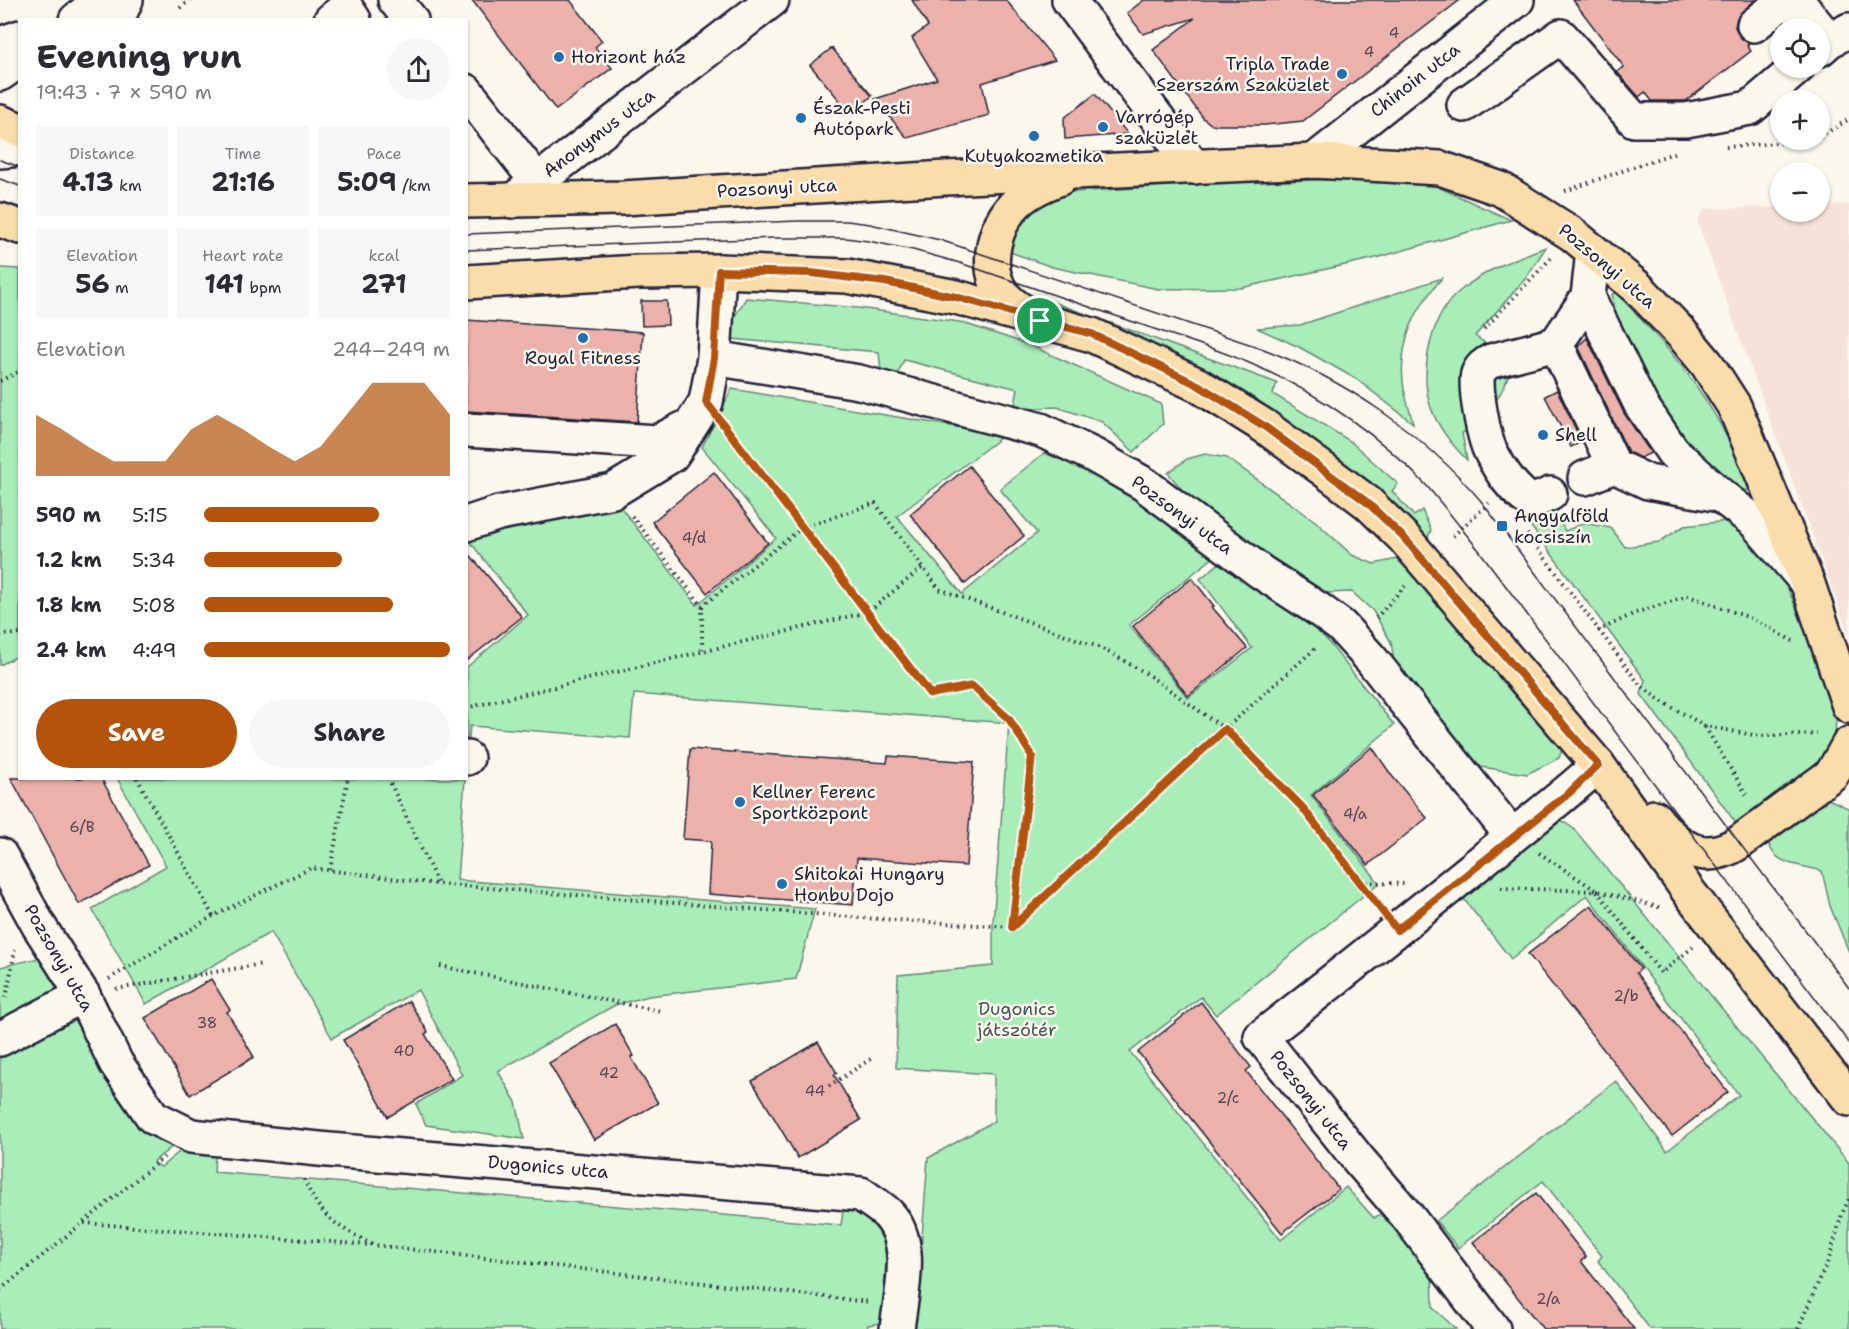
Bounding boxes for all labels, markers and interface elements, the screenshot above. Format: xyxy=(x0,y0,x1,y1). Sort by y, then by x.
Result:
map controls xyxy=(1770,18,1830,222)
button: locate xyxy=(1770,18,1830,78)
house number: 4 xyxy=(1389,23,1399,43)
text: Evening run xyxy=(36,34,242,79)
street label: Chinoin utca xyxy=(1365,37,1465,123)
button: share xyxy=(387,38,450,101)
house number: 4 xyxy=(1364,42,1374,62)
place label: Horizont ház xyxy=(571,45,686,69)
marker: Horizont ház xyxy=(552,50,566,64)
place label: Tripla Trade Szerszám Szaküzlet xyxy=(1156,52,1330,97)
marker: Tripla Trade Szerszám Szaküzlet xyxy=(1335,67,1349,81)
text: 19:43 · 7 × 590 m xyxy=(36,79,212,105)
street label: Anonymus utca xyxy=(538,83,660,183)
button: + xyxy=(1770,90,1830,150)
place label: Észak-Pesti Autópark xyxy=(813,96,911,141)
place label: Varrógép szaküzlet xyxy=(1115,105,1199,150)
marker: Észak-Pesti Autópark xyxy=(794,111,808,125)
marker: Varrógép szaküzlet xyxy=(1096,120,1110,134)
marker: Kutyakozmetika xyxy=(1027,129,1041,143)
text: Distance xyxy=(69,143,135,164)
text: Time xyxy=(225,143,261,164)
text: Pace xyxy=(366,143,402,164)
place label: Kutyakozmetika xyxy=(965,144,1103,168)
button: − xyxy=(1770,162,1830,222)
text: 4.13 xyxy=(62,164,114,199)
text: 21:16 xyxy=(211,164,275,199)
text: 5:09 xyxy=(337,164,397,199)
street label: Pozsonyi utca xyxy=(716,173,838,203)
text: km xyxy=(114,175,142,196)
text: /km xyxy=(397,175,431,196)
street label: Pozsonyi utca xyxy=(1553,218,1661,314)
text: Elevation xyxy=(66,245,138,266)
text: Heart rate xyxy=(202,245,284,266)
text: kcal xyxy=(368,245,400,266)
text: 56 xyxy=(75,266,110,301)
text: 141 xyxy=(204,266,244,301)
text: 271 xyxy=(361,266,407,301)
text: m xyxy=(110,277,129,298)
text: bpm xyxy=(244,277,282,298)
pin xyxy=(1014,295,1065,346)
icon: arrive xyxy=(1023,304,1056,337)
marker: Royal Fitness xyxy=(576,331,590,345)
text: Elevation xyxy=(36,336,126,362)
text: 244–249 m xyxy=(332,336,450,362)
place label: Royal Fitness xyxy=(525,346,641,370)
place label: Shell xyxy=(1555,423,1597,447)
marker: Shell xyxy=(1536,428,1550,442)
street label: Pozsonyi utca xyxy=(1126,470,1238,560)
text: 590 m xyxy=(36,502,101,528)
text: 5:15 xyxy=(132,502,168,528)
place label: Angyalföld kocsiszín xyxy=(1514,504,1609,549)
marker: Angyalföld kocsiszín xyxy=(1495,519,1509,533)
house number: 4/d xyxy=(682,528,707,548)
text: 1.2 km xyxy=(36,547,102,573)
text: 5:34 xyxy=(132,547,175,573)
text: 1.8 km xyxy=(36,592,102,618)
text: 5:08 xyxy=(132,592,176,618)
text: 2.4 km xyxy=(36,637,106,663)
text: 4:49 xyxy=(132,637,177,663)
button: Save xyxy=(36,699,237,768)
button: Share xyxy=(249,699,450,768)
place label: Kellner Ferenc Sportközpont xyxy=(752,780,876,825)
marker: Kellner Ferenc Sportközpont xyxy=(733,795,747,809)
house number: 4/a xyxy=(1343,804,1368,824)
house number: 6/B xyxy=(69,817,95,837)
place label: Shitokai Hungary Honbu Dojo xyxy=(794,862,945,907)
marker: Shitokai Hungary Honbu Dojo xyxy=(775,877,789,891)
street label: Pozsonyi utca xyxy=(19,900,99,1016)
house number: 2/b xyxy=(1613,986,1639,1006)
park label: Dugonics játszótér xyxy=(977,997,1056,1042)
house number: 38 xyxy=(197,1013,217,1033)
house number: 40 xyxy=(394,1041,414,1061)
street label: Pozsonyi utca xyxy=(1265,1045,1357,1155)
house number: 42 xyxy=(599,1063,619,1083)
house number: 44 xyxy=(805,1081,825,1101)
house number: 2/c xyxy=(1217,1088,1239,1108)
street label: Dugonics utca xyxy=(487,1150,609,1184)
house number: 2/a xyxy=(1536,1289,1561,1309)

